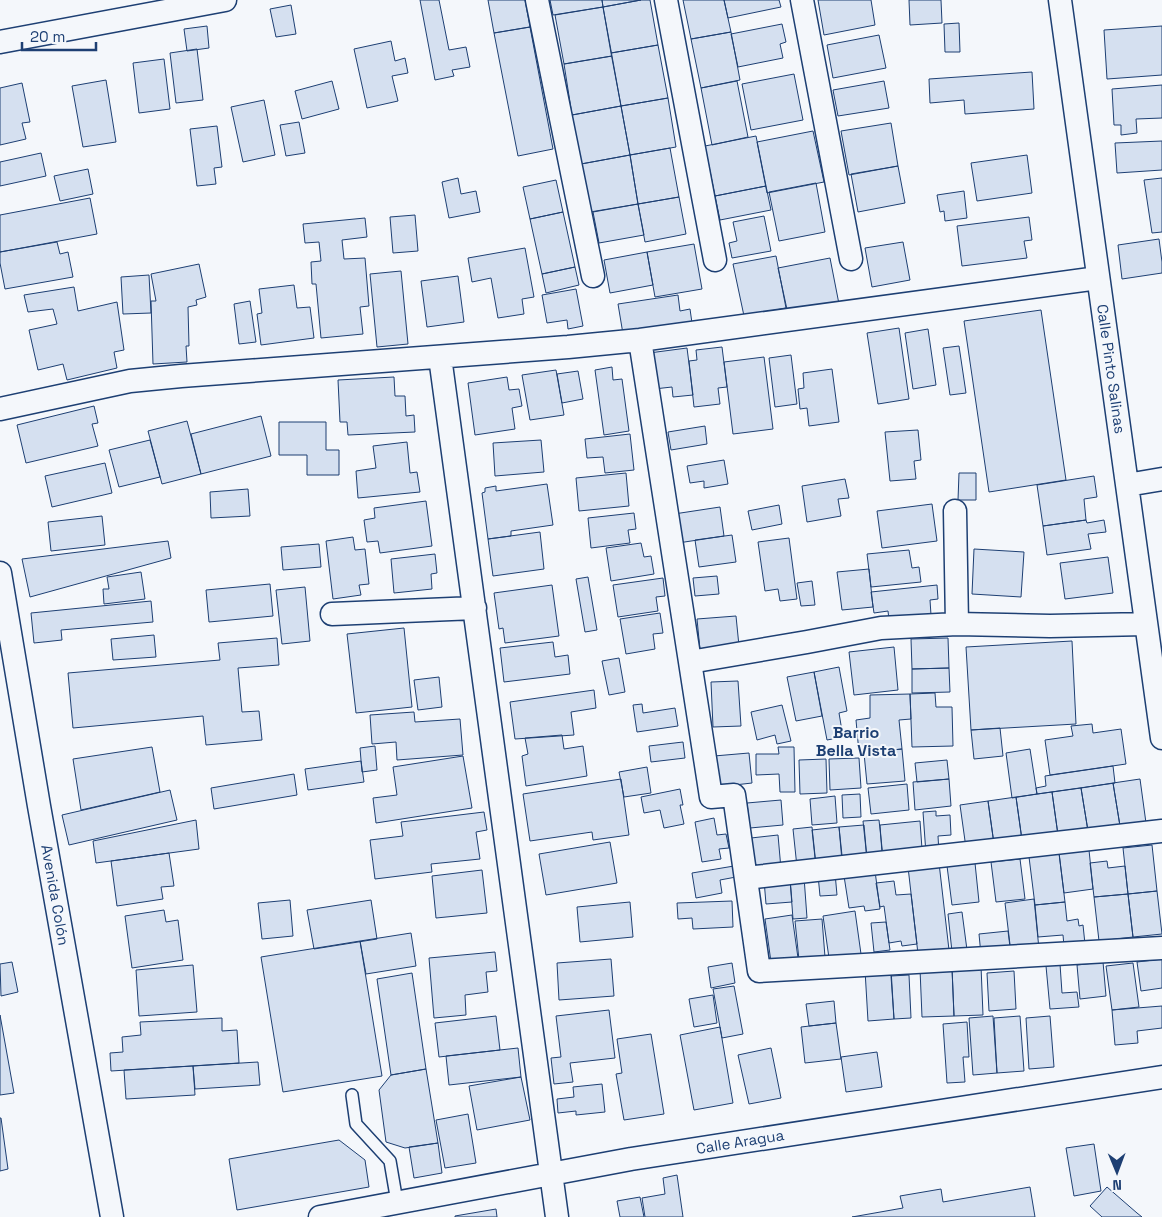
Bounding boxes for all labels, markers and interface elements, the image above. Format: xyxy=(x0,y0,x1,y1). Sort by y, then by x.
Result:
scale bar xyxy=(22,20,96,52)
text: 20 m xyxy=(30,27,65,46)
street label: Calle Pinto Salinas xyxy=(1093,303,1130,435)
district label: Barrio Bella Vista xyxy=(816,722,896,761)
street label: Avenida Colón xyxy=(37,843,74,947)
street label: Calle Aragua xyxy=(695,1125,786,1158)
north arrow xyxy=(1092,1147,1142,1197)
text: N xyxy=(1112,1176,1122,1194)

